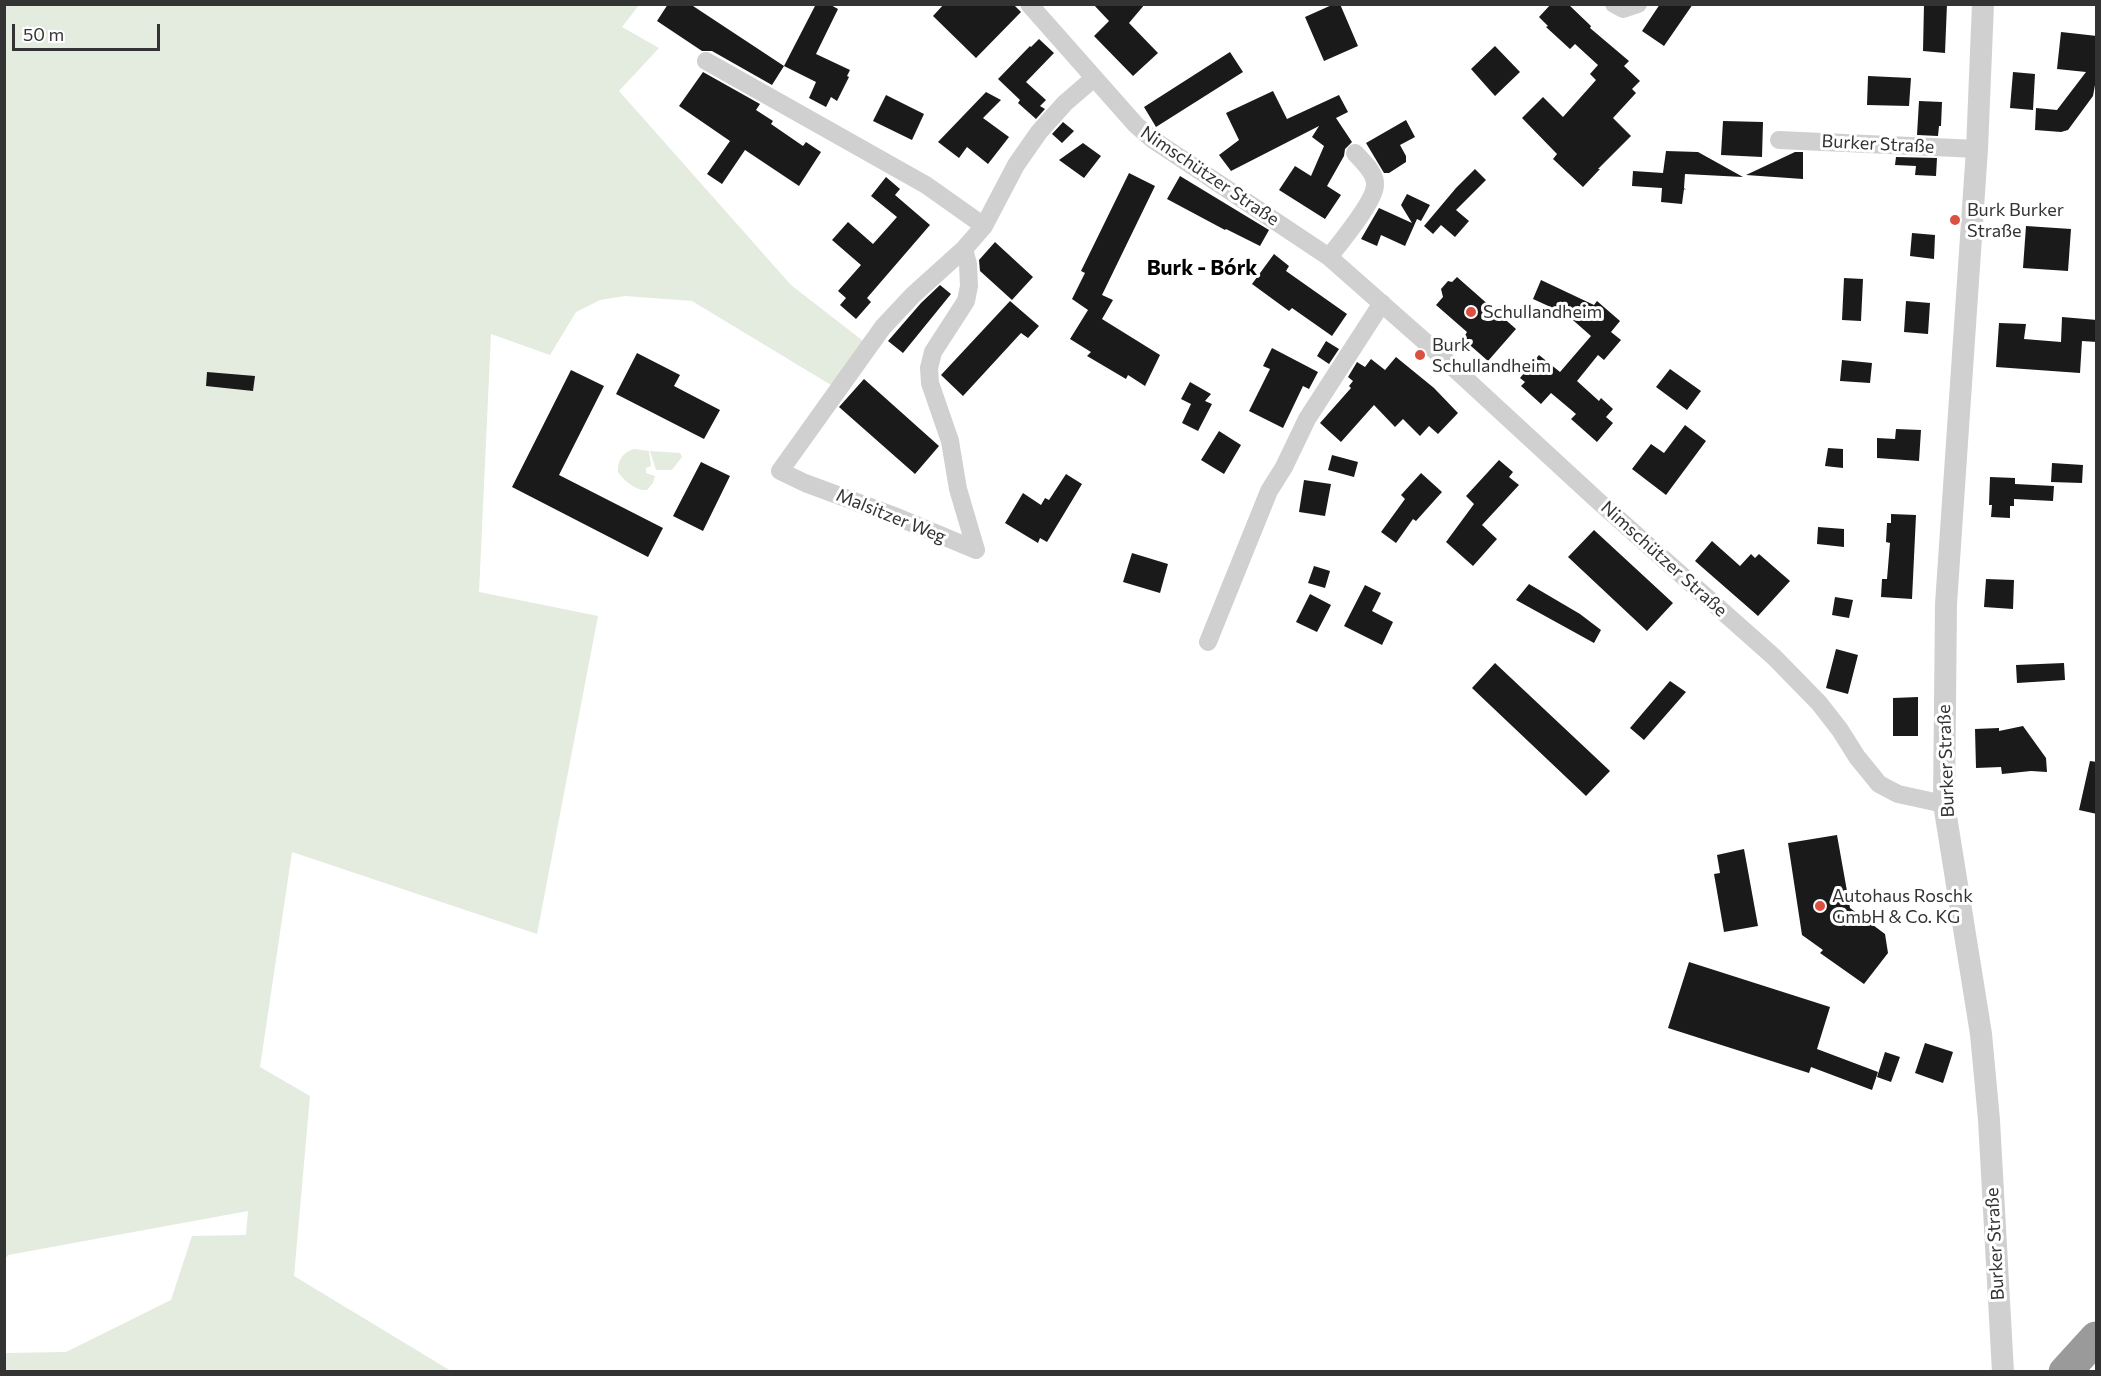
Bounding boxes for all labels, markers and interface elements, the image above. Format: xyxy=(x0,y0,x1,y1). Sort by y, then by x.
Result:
scale bar xyxy=(15,12,164,50)
text: 50 m xyxy=(23,23,64,45)
street label: Nimschützer Straße xyxy=(1137,122,1283,230)
street label: Burker Straße xyxy=(1821,130,1935,158)
place label: Burk Burker Straße xyxy=(1967,199,2064,242)
marker: Burk Burker Straße xyxy=(1948,213,1962,227)
district label: Burk - Bórk xyxy=(1147,255,1257,281)
place label: Schullandheim xyxy=(1483,301,1602,323)
marker: Schullandheim xyxy=(1464,305,1478,319)
place label: Burk Schullandheim xyxy=(1432,334,1551,376)
marker: Burk Schullandheim xyxy=(1413,348,1427,362)
street label: Malsitzer Weg xyxy=(833,484,949,548)
street label: Nimschützer Straße xyxy=(1596,497,1732,621)
street label: Burker Straße xyxy=(1933,704,1959,818)
place label: Autohaus Roschk GmbH & Co. KG xyxy=(1832,885,1973,928)
marker: Autohaus Roschk GmbH & Co. KG xyxy=(1813,899,1827,913)
street label: Burker Straße xyxy=(1981,1187,2009,1301)

